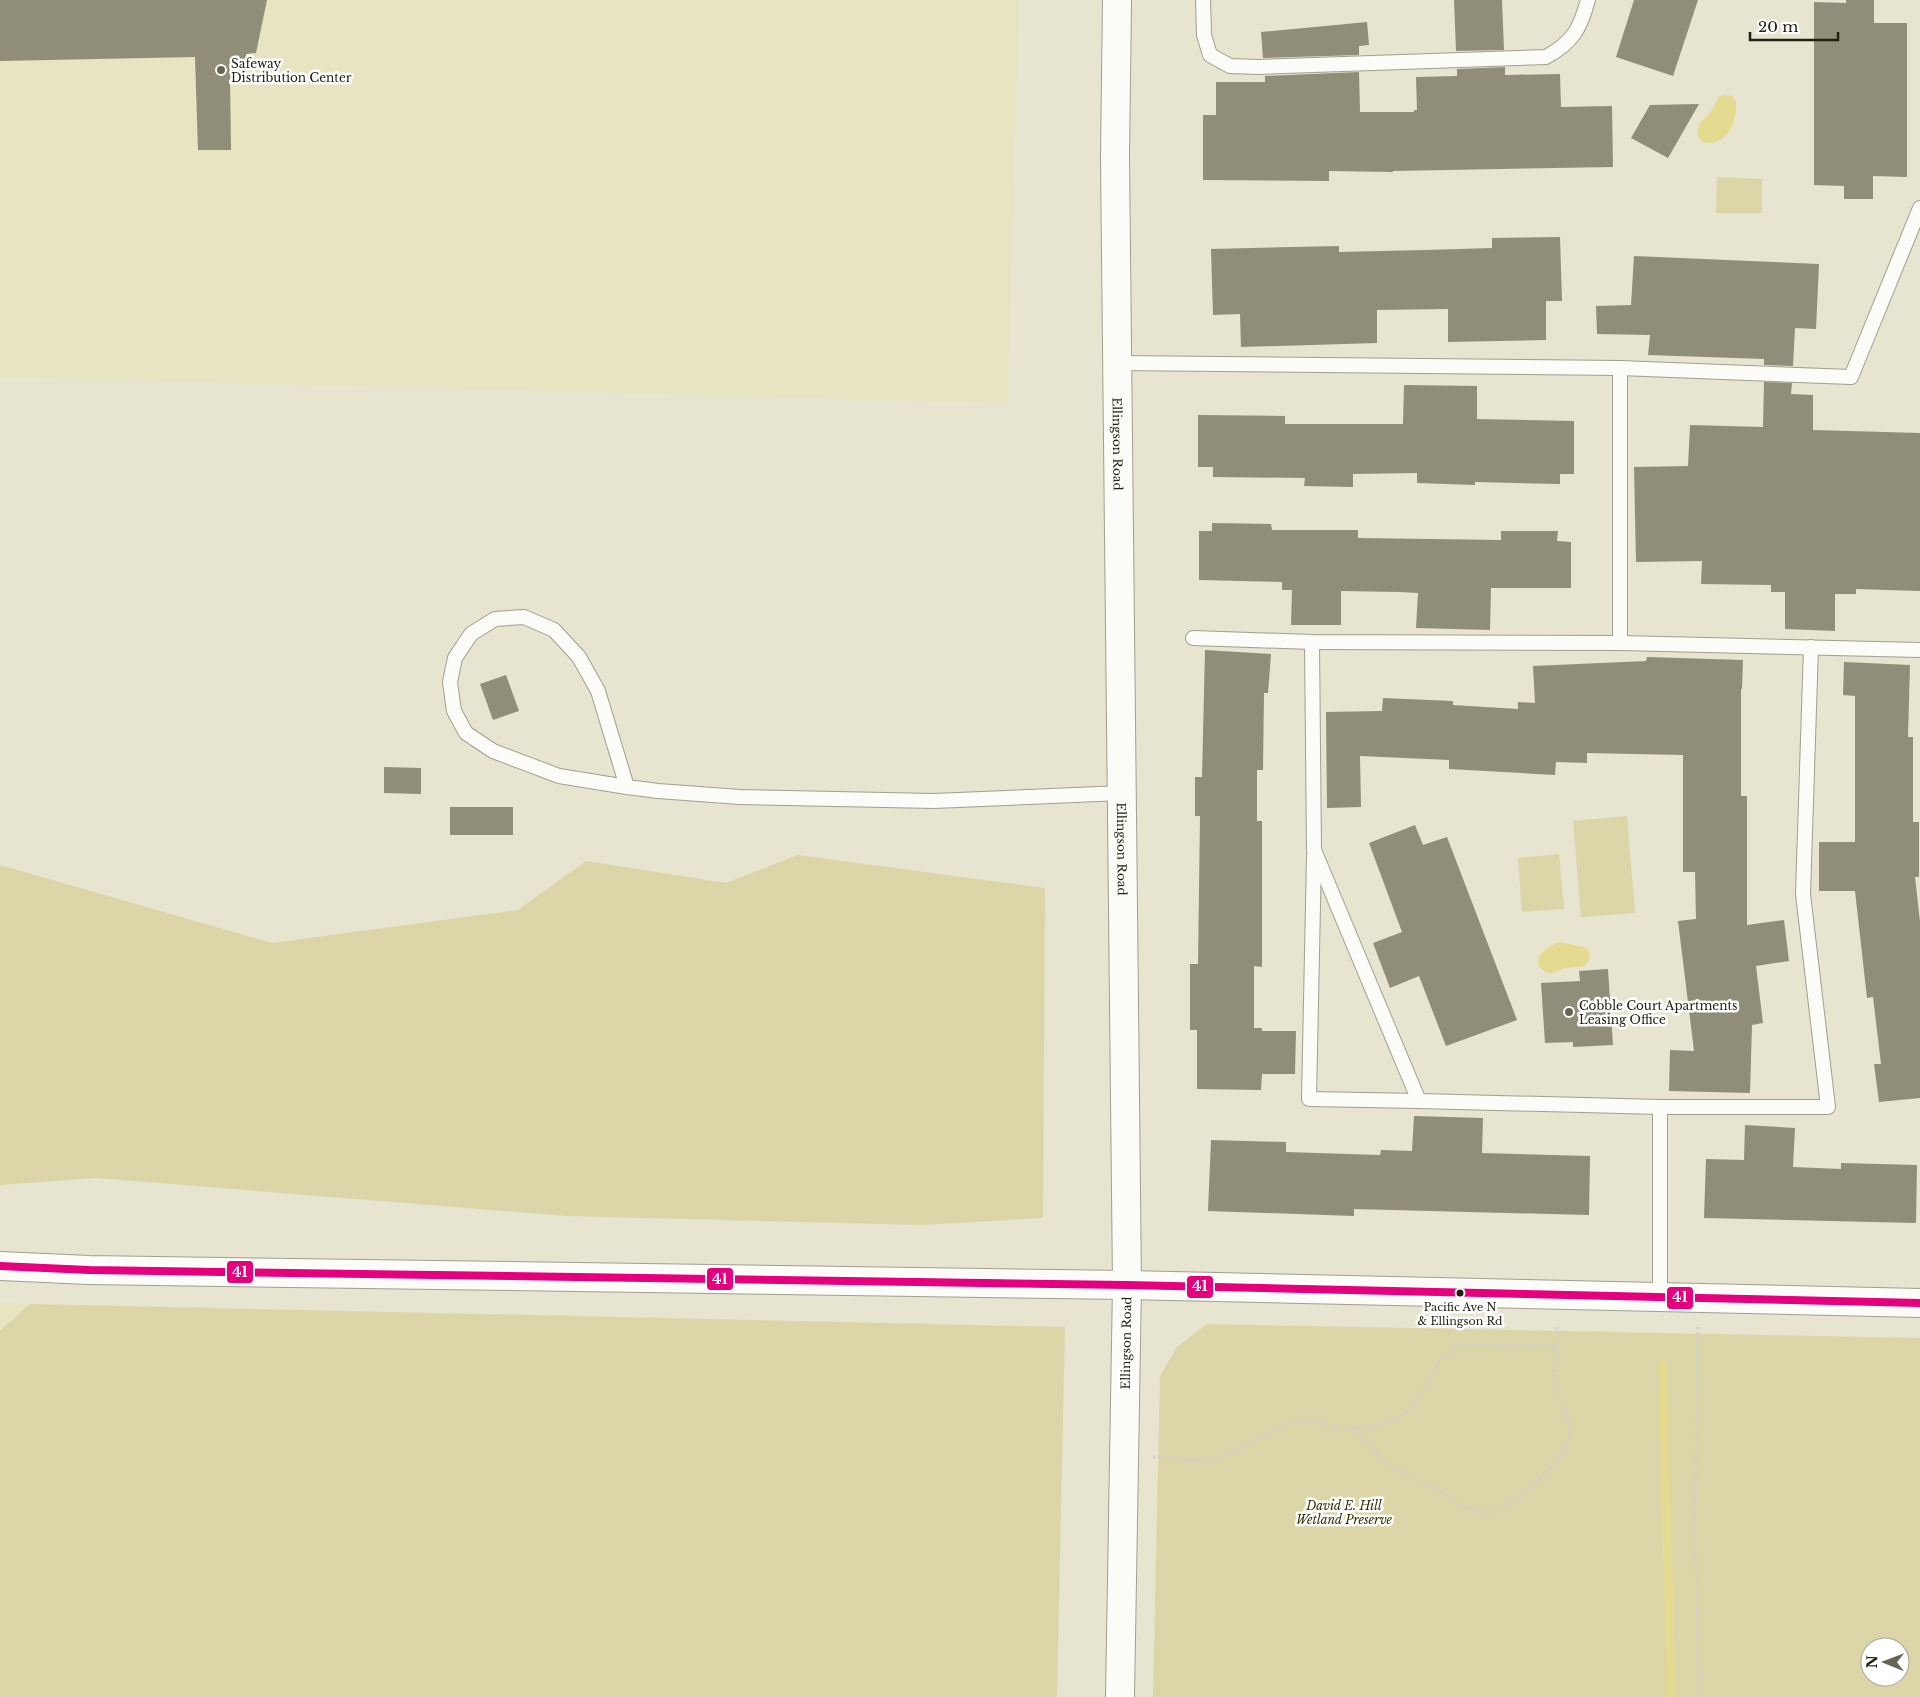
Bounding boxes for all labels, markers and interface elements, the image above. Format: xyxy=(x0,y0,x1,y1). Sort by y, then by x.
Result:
scale bar xyxy=(1750,10,1838,42)
text: 20 m xyxy=(1758,17,1798,36)
place label: Safeway Distribution Center xyxy=(231,56,352,85)
marker: Safeway Distribution Center xyxy=(215,64,227,76)
street label: Ellingson Road xyxy=(1110,397,1126,491)
street label: Ellingson Road xyxy=(1114,802,1130,896)
place label: Cobble Court Apartments Leasing Office xyxy=(1579,998,1737,1027)
marker: Cobble Court Apartments Leasing Office xyxy=(1563,1006,1575,1018)
line badge: 41 xyxy=(226,1260,254,1284)
text: 41 xyxy=(232,1263,248,1281)
line badge: 41 xyxy=(706,1267,734,1291)
text: 41 xyxy=(712,1270,728,1288)
line badge: 41 xyxy=(1186,1275,1214,1299)
text: 41 xyxy=(1192,1277,1208,1295)
line badge: 41 xyxy=(1666,1286,1694,1310)
marker: Pacific Ave N & Ellingson Rd xyxy=(1455,1288,1465,1298)
text: 41 xyxy=(1672,1288,1688,1306)
street label: Ellingson Road xyxy=(1118,1296,1134,1390)
place label: Pacific Ave N & Ellingson Rd xyxy=(1418,1300,1503,1328)
park label: David E. Hill Wetland Preserve xyxy=(1296,1498,1393,1527)
north arrow xyxy=(1860,1637,1910,1687)
text: N xyxy=(1863,1655,1881,1669)

